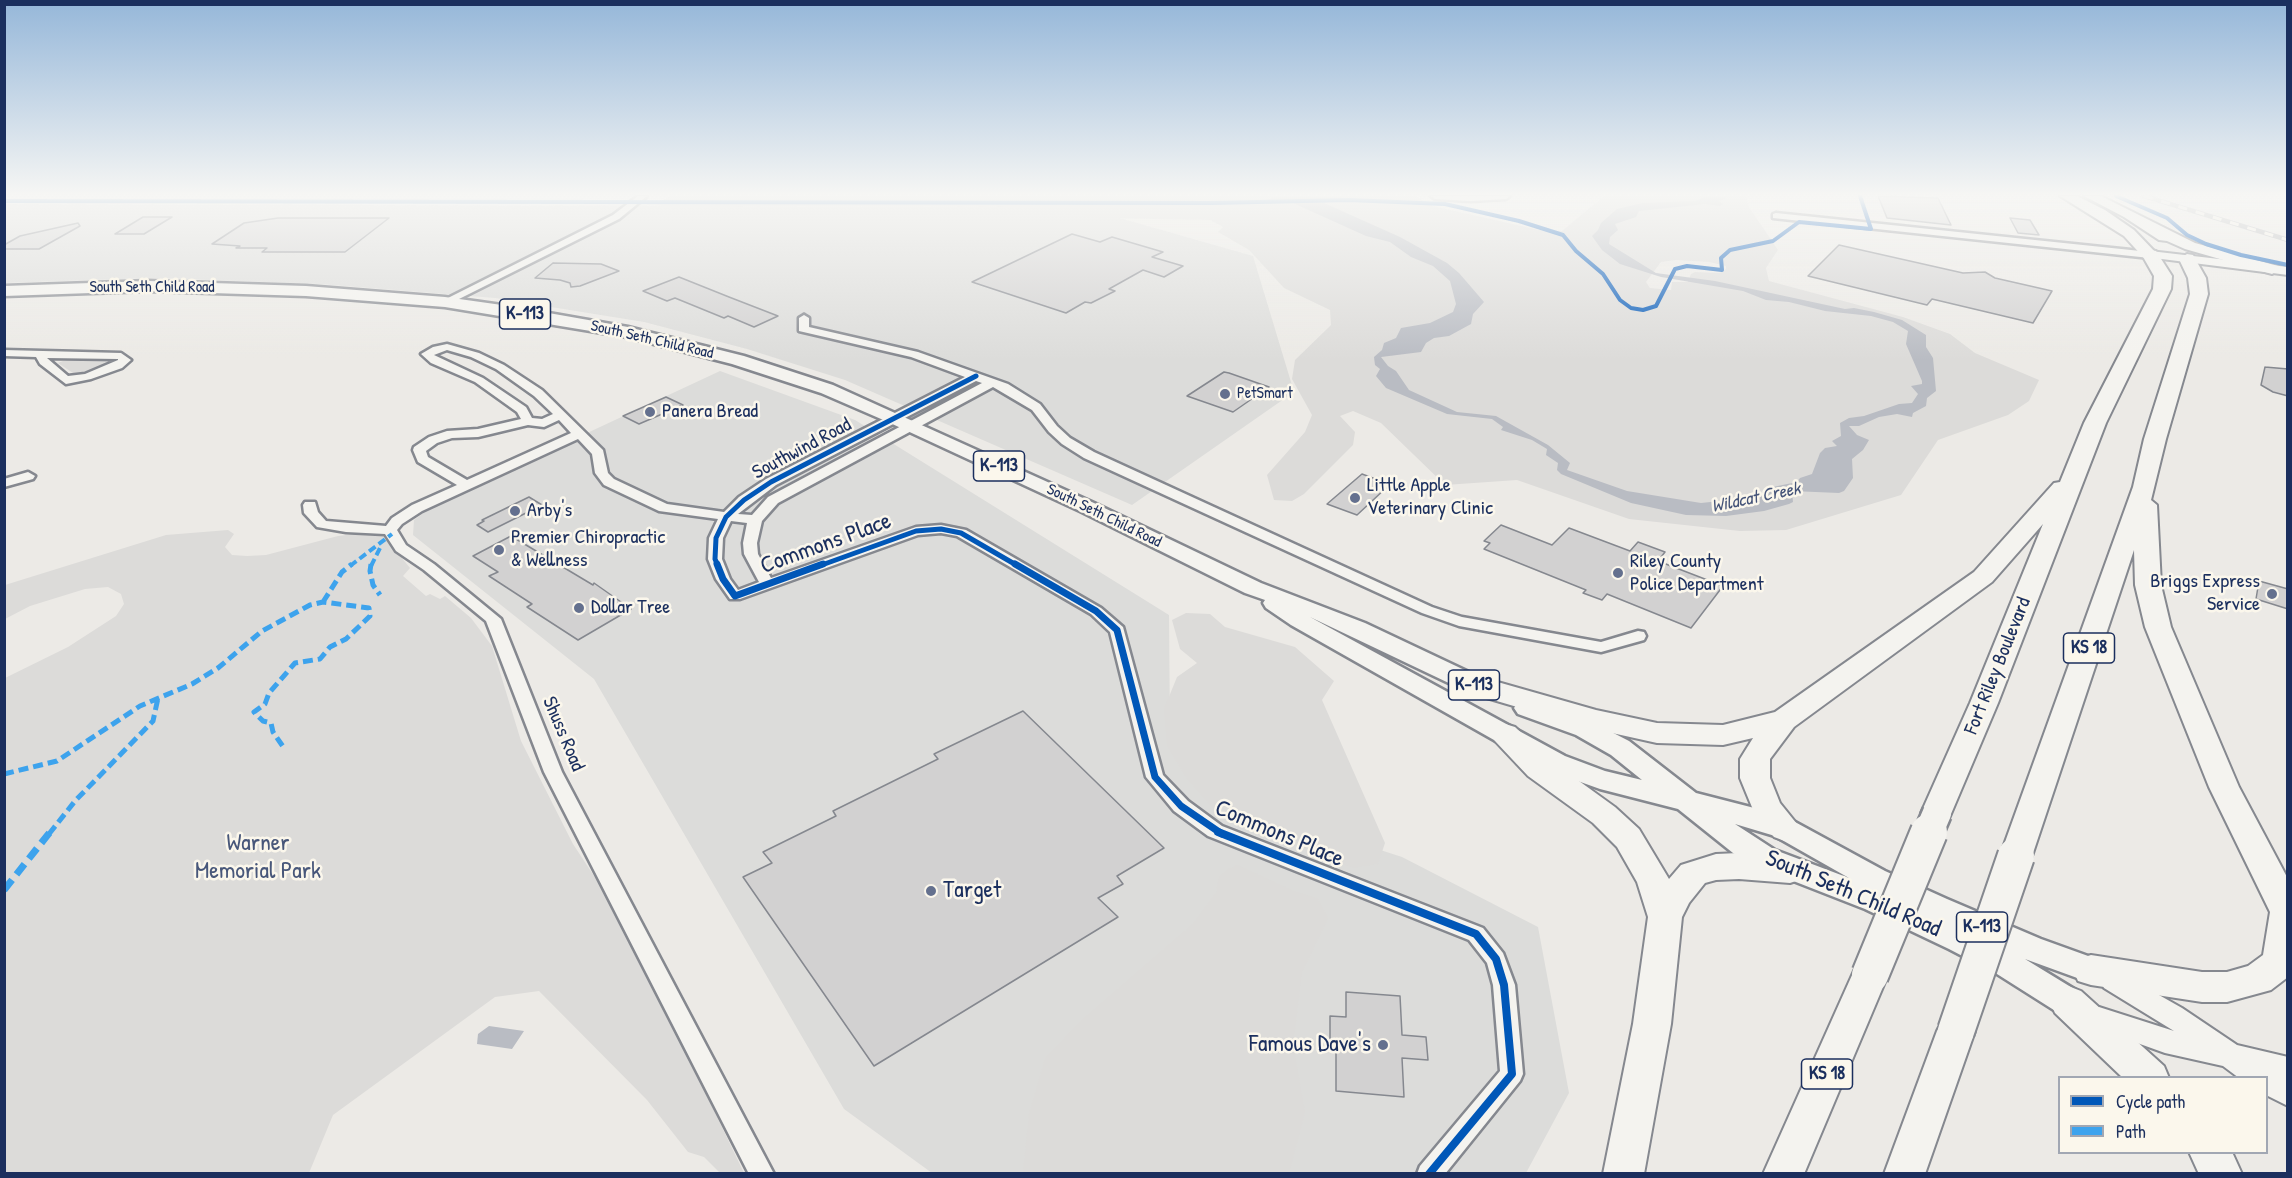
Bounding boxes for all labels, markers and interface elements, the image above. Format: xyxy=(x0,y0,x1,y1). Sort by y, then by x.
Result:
street label: South Seth Child Road xyxy=(89,278,215,298)
road number: K-113 xyxy=(500,299,550,329)
street label: South Seth Child Road xyxy=(589,317,715,363)
place label: PetSmart xyxy=(1237,384,1293,404)
marker: PetSmart xyxy=(1218,387,1232,401)
place label: Panera Bread xyxy=(662,400,758,424)
marker: Panera Bread xyxy=(643,405,657,419)
street label: Southwind Road xyxy=(748,413,856,485)
road number: K-113 xyxy=(974,451,1024,481)
place label: Little Apple Veterinary Clinic xyxy=(1367,474,1493,521)
water label: Wildcat Creek xyxy=(1710,478,1802,518)
street label: South Seth Child Road xyxy=(1044,480,1164,552)
marker: Little Apple Veterinary Clinic xyxy=(1348,491,1362,505)
place label: Arby's xyxy=(527,499,572,523)
marker: Arby's xyxy=(508,504,522,518)
street label: Commons Place xyxy=(757,507,895,581)
place label: Premier Chiropractic & Wellness xyxy=(511,526,665,573)
marker: Premier Chiropractic & Wellness xyxy=(492,543,506,557)
place label: Riley County Police Department xyxy=(1630,550,1764,597)
marker: Riley County Police Department xyxy=(1611,566,1625,580)
place label: Briggs Express Service xyxy=(2150,570,2260,617)
marker: Briggs Express Service xyxy=(2265,587,2279,601)
street label: Fort Riley Boulevard xyxy=(1960,594,2036,738)
place label: Dollar Tree xyxy=(591,596,670,620)
marker: Dollar Tree xyxy=(572,601,586,615)
road number: KS 18 xyxy=(2064,633,2114,663)
road number: K-113 xyxy=(1448,670,1500,700)
street label: Shuss Road xyxy=(537,693,589,775)
street label: Commons Place xyxy=(1210,794,1348,874)
park label: Warner Memorial Park xyxy=(195,830,321,886)
street label: South Seth Child Road xyxy=(1761,844,1945,944)
place label: Target xyxy=(943,877,1001,905)
marker: Target xyxy=(924,884,938,898)
road number: K-113 xyxy=(1956,912,2008,942)
place label: Famous Dave's xyxy=(1249,1031,1371,1059)
marker: Famous Dave's xyxy=(1376,1038,1390,1052)
road number: KS 18 xyxy=(1802,1059,1852,1089)
legend xyxy=(2058,1076,2268,1154)
text: Cycle path xyxy=(2116,1089,2185,1114)
text: Path xyxy=(2116,1119,2145,1144)

